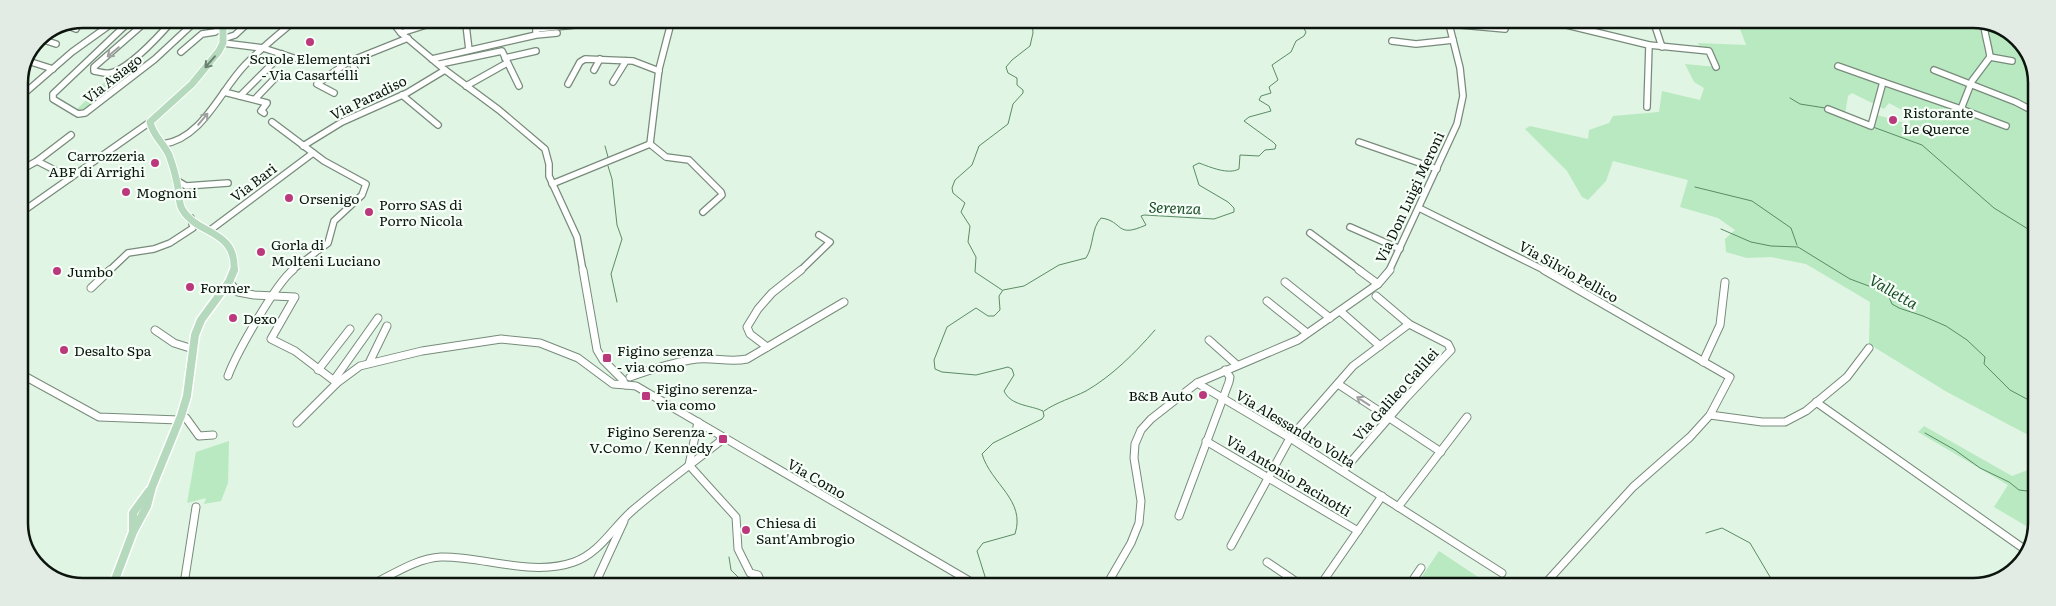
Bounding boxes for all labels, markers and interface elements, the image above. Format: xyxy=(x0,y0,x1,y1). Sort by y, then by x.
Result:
marker: Scuole Elementari - Via Casartelli xyxy=(304,36,316,48)
one-way arrow xyxy=(107,46,120,57)
place label: Scuole Elementari - Via Casartelli xyxy=(249,48,371,84)
street label: Via Asiago xyxy=(78,49,146,107)
one-way arrow xyxy=(204,56,215,69)
street label: Via Paradiso xyxy=(326,70,410,124)
place label: Ristorante Le Querce xyxy=(1903,102,1973,138)
one-way arrow xyxy=(197,112,208,125)
marker: Ristorante Le Querce xyxy=(1887,114,1899,126)
street label: Via Don Luigi Meroni xyxy=(1370,128,1448,266)
place label: Carrozzeria ABF di Arrighi xyxy=(49,145,145,181)
marker: Carrozzeria ABF di Arrighi xyxy=(149,157,161,169)
street label: Via Bari xyxy=(226,158,280,206)
place label: Mognoni xyxy=(136,182,197,202)
marker: Mognoni xyxy=(120,186,132,198)
place label: Orsenigo xyxy=(299,188,359,208)
marker: Orsenigo xyxy=(283,192,295,204)
place label: Porro SAS di Porro Nicola xyxy=(379,194,463,230)
water label: Serenza xyxy=(1148,195,1202,219)
marker: Porro SAS di Porro Nicola xyxy=(363,206,375,218)
place label: Gorla di Molteni Luciano xyxy=(271,234,381,270)
street label: Via Silvio Pellico xyxy=(1516,235,1622,307)
marker: Gorla di Molteni Luciano xyxy=(255,246,267,258)
place label: Jumbo xyxy=(67,261,113,281)
marker: Jumbo xyxy=(51,265,63,277)
water label: Valletta xyxy=(1865,268,1923,314)
place label: Former xyxy=(200,277,250,297)
marker: Former xyxy=(184,281,196,293)
place label: Dexo xyxy=(243,308,277,328)
marker: Dexo xyxy=(227,312,239,324)
place label: Desalto Spa xyxy=(74,340,152,360)
place label: Figino serenza - via como xyxy=(617,340,714,376)
street label: Via Galileo Galilei xyxy=(1348,343,1443,445)
marker: Desalto Spa xyxy=(58,344,70,356)
marker: Figino serenza - via como xyxy=(601,352,613,364)
place label: Figino serenza- via como xyxy=(656,378,758,414)
street label: Via Alessandro Volta xyxy=(1232,384,1360,472)
place label: B&B Auto xyxy=(1128,385,1193,405)
marker: B&B Auto xyxy=(1197,389,1209,401)
marker: Figino serenza- via como xyxy=(640,390,652,402)
one-way arrow xyxy=(1357,396,1371,406)
place label: Figino Serenza - V.Como / Kennedy xyxy=(590,421,714,457)
street label: Via Antonio Pacinotti xyxy=(1222,430,1356,521)
marker: Figino Serenza - V.Como / Kennedy xyxy=(717,433,729,445)
street label: Via Como xyxy=(784,453,850,503)
place label: Chiesa di Sant'Ambrogio xyxy=(756,512,855,548)
marker: Chiesa di Sant'Ambrogio xyxy=(740,524,752,536)

